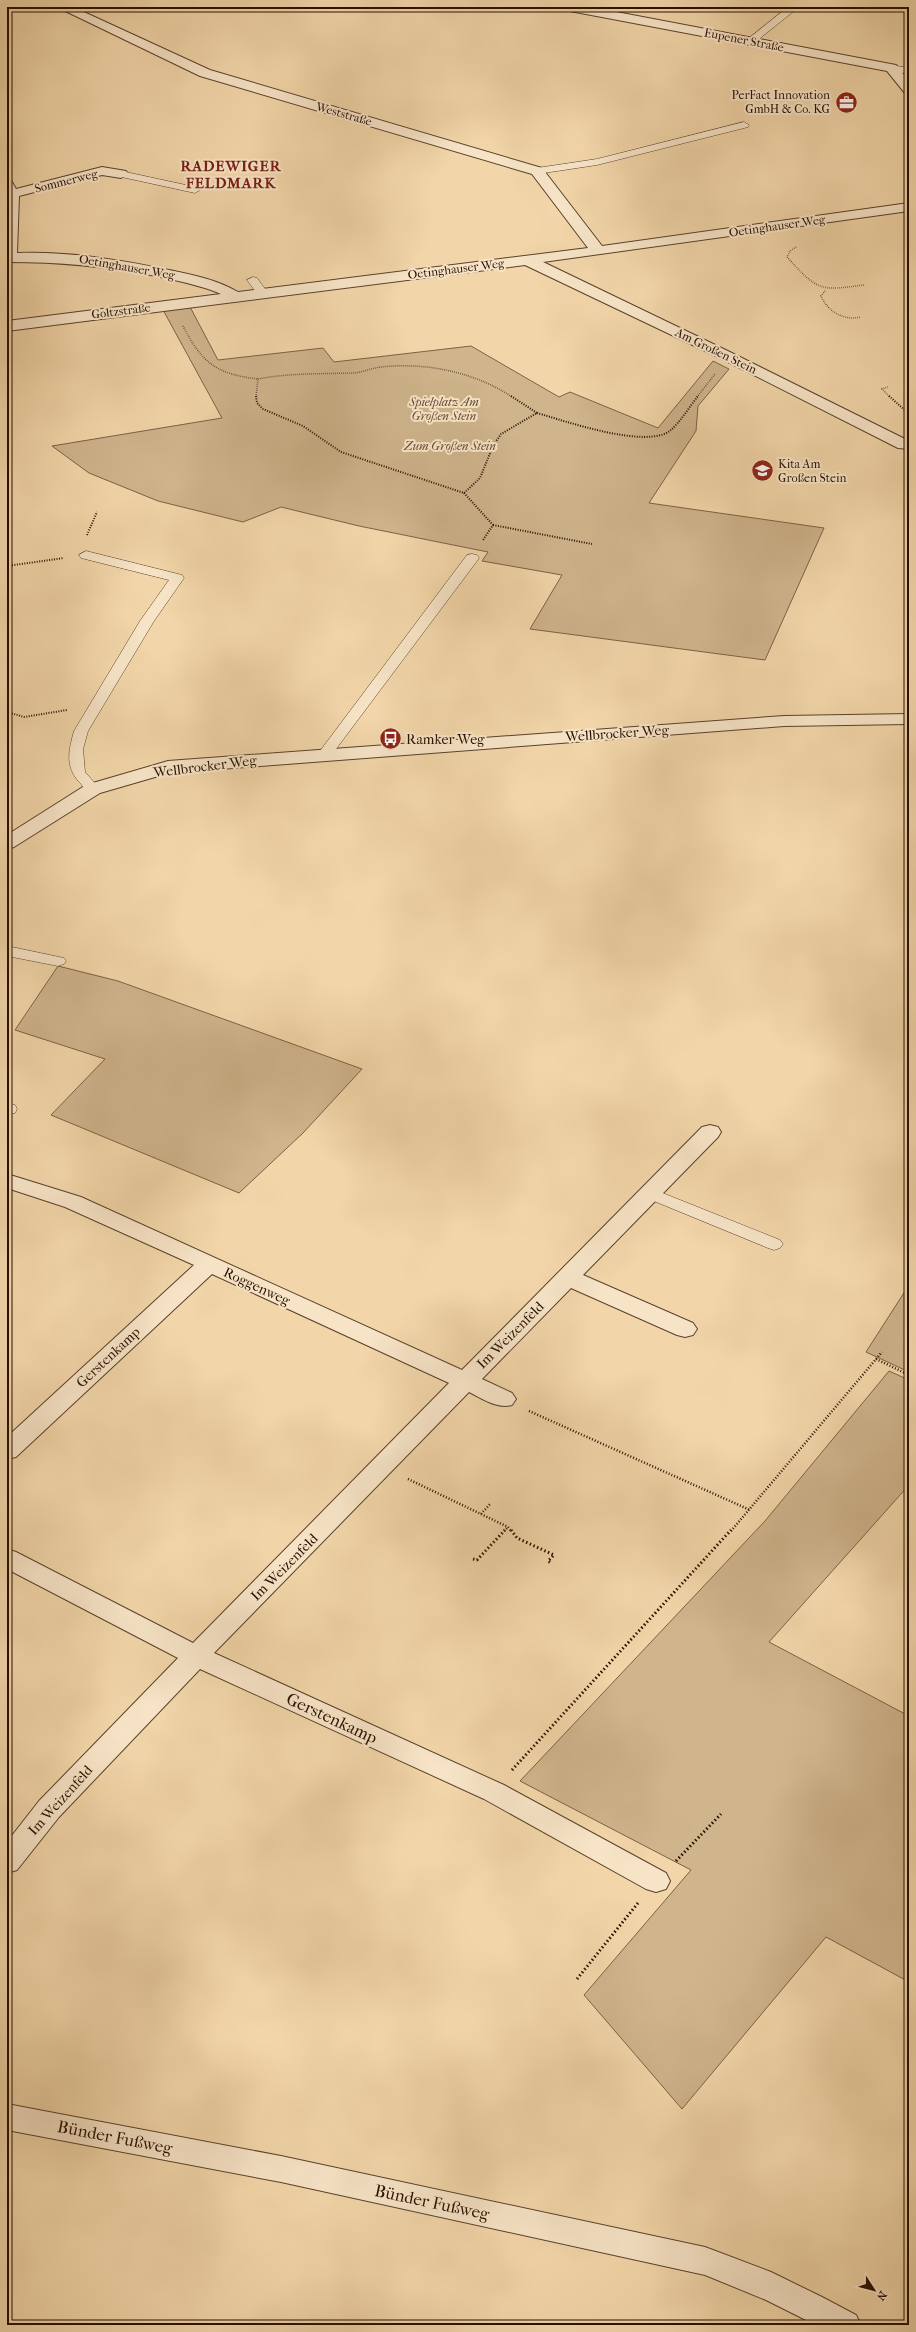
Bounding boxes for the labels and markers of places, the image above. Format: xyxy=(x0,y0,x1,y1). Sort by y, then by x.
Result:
place label: PerFact Innovation GmbH & Co. KG xyxy=(732,88,830,116)
office icon: PerFact Innovation GmbH & Co. KG xyxy=(833,89,859,115)
place label: Kita Am Großen Stein xyxy=(778,457,847,485)
school or university icon: Kita Am Großen Stein xyxy=(749,458,775,484)
bus stop icon: Ramker Weg xyxy=(378,726,404,752)
place label: Ramker Weg xyxy=(406,731,485,748)

